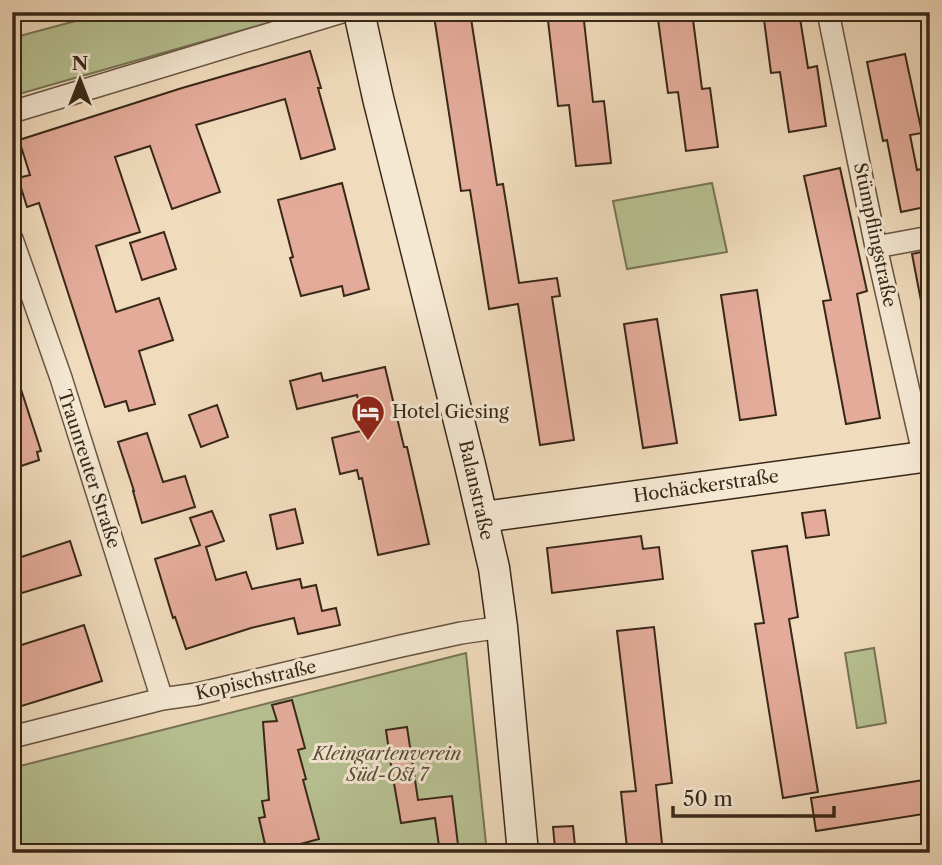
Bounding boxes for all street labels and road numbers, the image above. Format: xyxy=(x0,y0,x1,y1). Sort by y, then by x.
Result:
street label: Stümpflingstraße xyxy=(849,161,901,309)
street label: Traunreuter Straße xyxy=(53,387,125,551)
street label: Balanstraße xyxy=(454,438,498,542)
street label: Hochäckerstraße xyxy=(632,465,780,507)
street label: Kopischstraße xyxy=(193,655,319,705)

